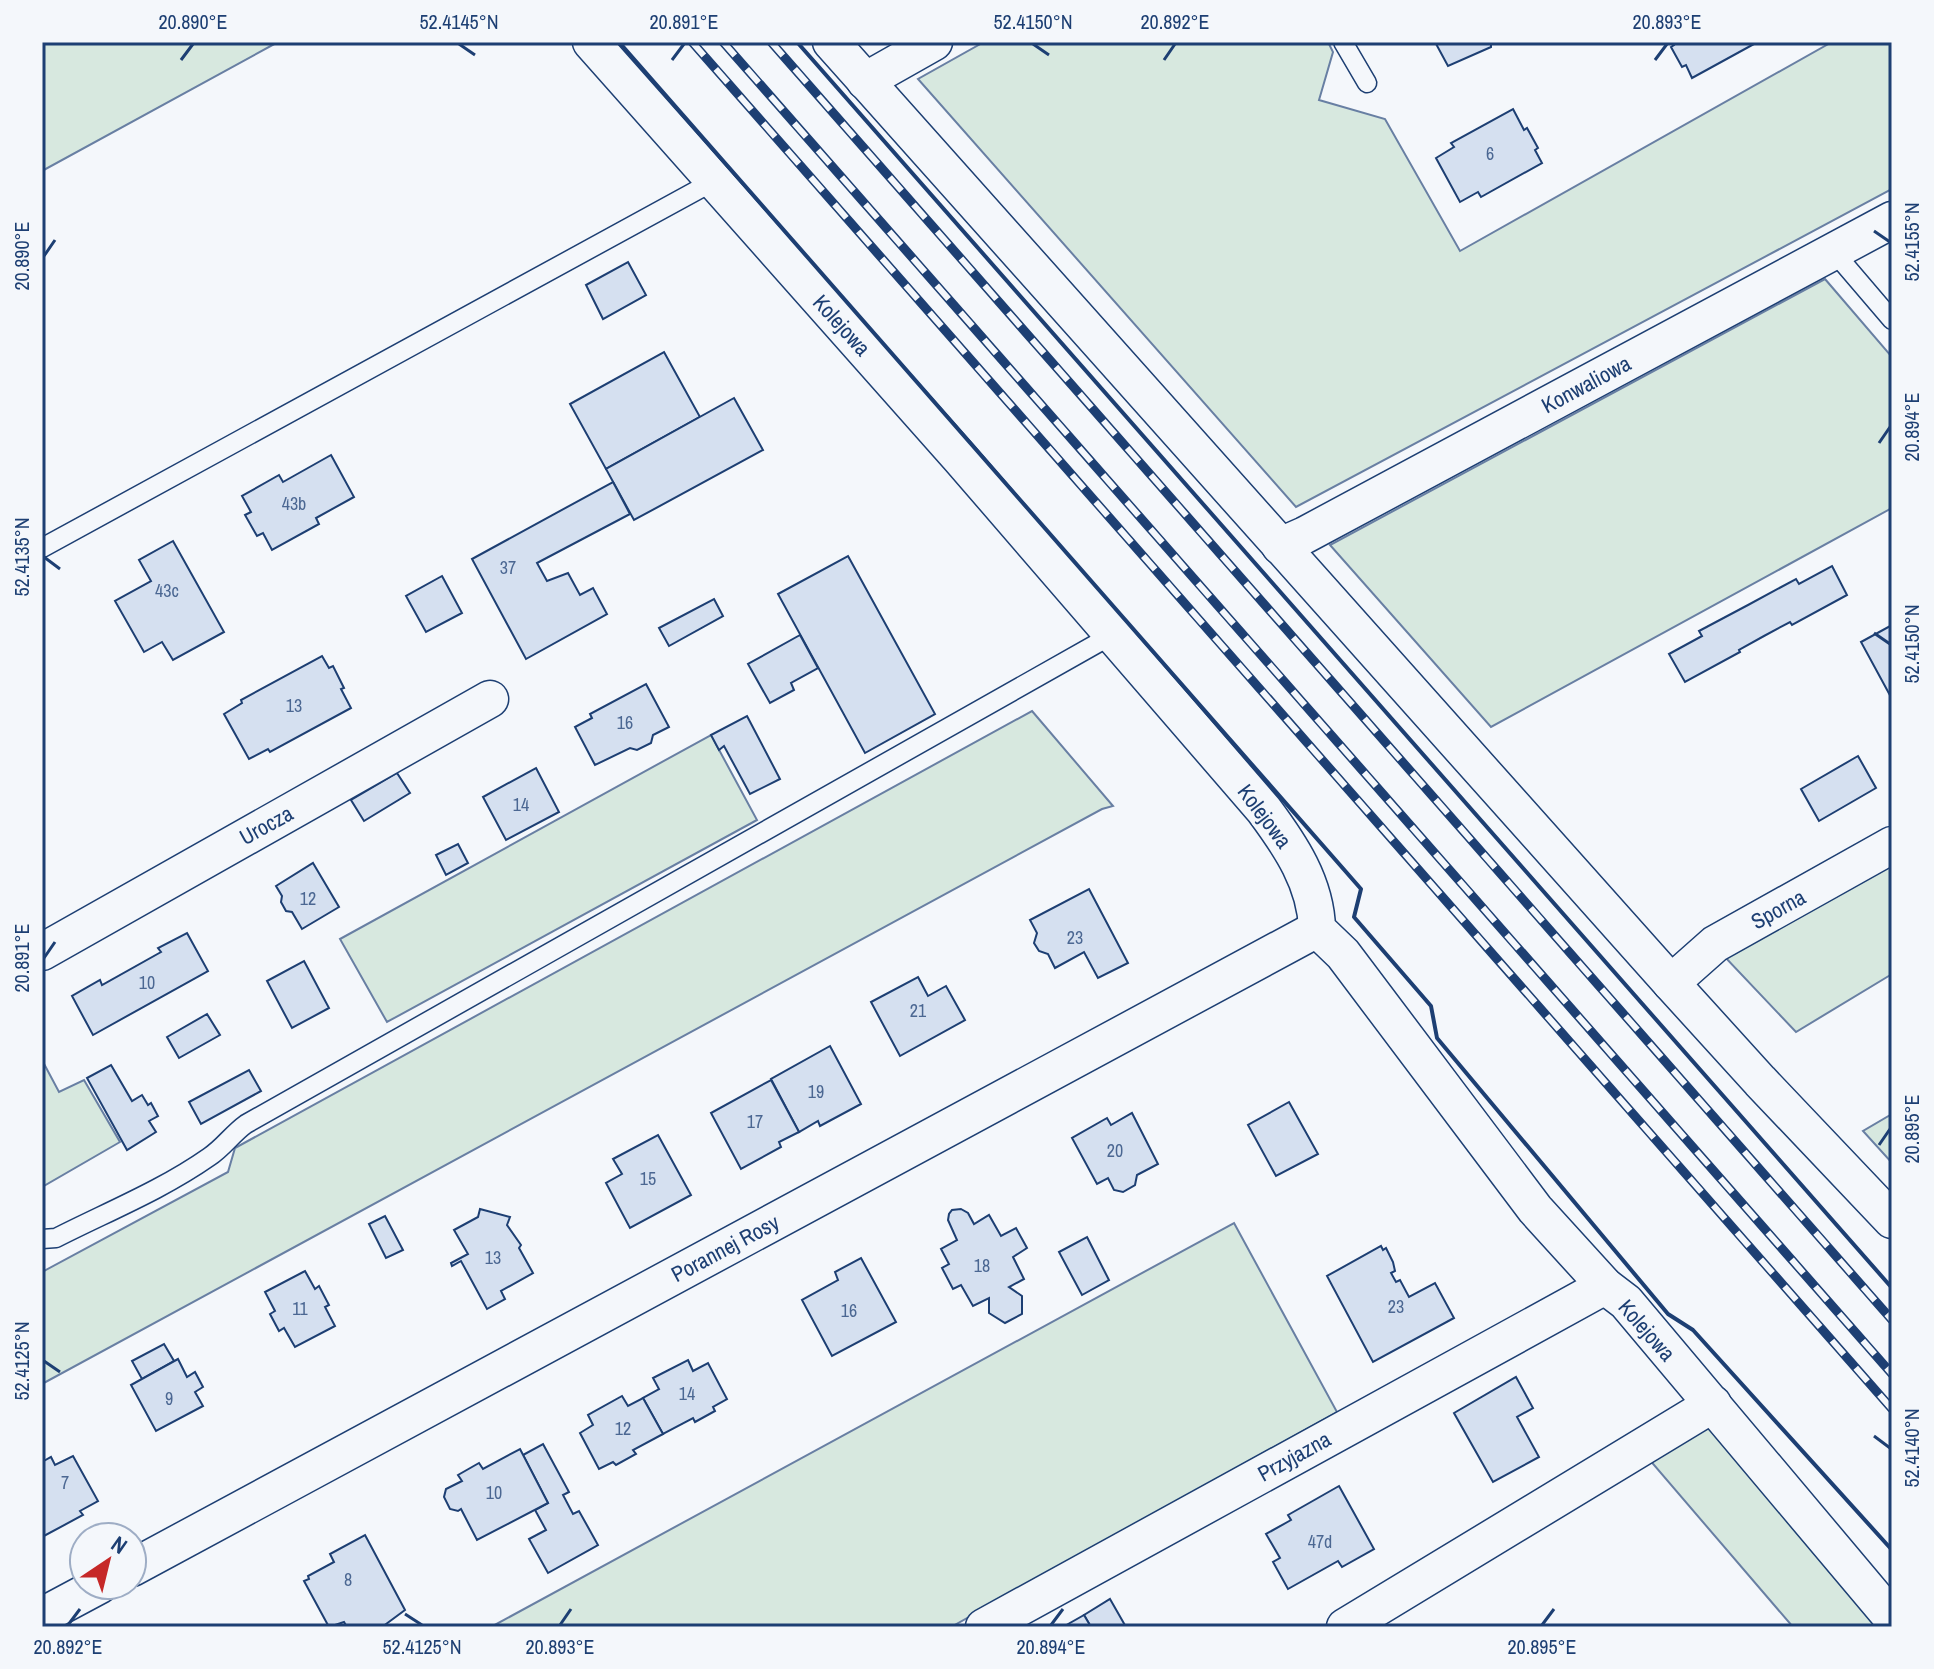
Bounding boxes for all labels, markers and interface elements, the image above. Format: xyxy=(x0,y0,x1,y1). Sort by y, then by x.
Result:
text: 20.890°E xyxy=(158,8,228,35)
text: 52.4145°N xyxy=(419,8,499,35)
text: 20.891°E xyxy=(649,8,719,35)
text: 52.4150°N xyxy=(993,8,1073,35)
text: 20.892°E xyxy=(1140,8,1210,35)
text: 20.893°E xyxy=(1632,8,1702,35)
house number: 6 xyxy=(1486,141,1494,166)
text: 52.4155°N xyxy=(1898,202,1925,282)
text: 20.890°E xyxy=(8,221,35,291)
street label: Kolejowa xyxy=(806,288,878,362)
street label: Konwaliowa xyxy=(1536,348,1636,420)
text: 20.894°E xyxy=(1898,392,1925,462)
house number: 43b xyxy=(282,491,306,516)
text: 52.4135°N xyxy=(8,517,35,597)
house number: 37 xyxy=(500,555,516,580)
house number: 43c xyxy=(155,578,179,603)
text: 52.4150°N xyxy=(1898,604,1925,684)
house number: 13 xyxy=(286,693,302,718)
house number: 16 xyxy=(617,710,633,735)
street label: Kolejowa xyxy=(1231,778,1299,854)
house number: 14 xyxy=(513,792,529,817)
street label: Urocza xyxy=(234,798,298,852)
street label: Sporna xyxy=(1745,882,1811,936)
house number: 12 xyxy=(300,886,316,911)
text: 20.891°E xyxy=(8,923,35,993)
house number: 23 xyxy=(1067,925,1083,950)
house number: 10 xyxy=(139,970,155,995)
house number: 21 xyxy=(910,998,927,1023)
house number: 19 xyxy=(808,1079,824,1104)
text: 20.895°E xyxy=(1898,1094,1925,1164)
house number: 17 xyxy=(747,1109,763,1134)
house number: 20 xyxy=(1107,1138,1123,1163)
house number: 15 xyxy=(640,1166,656,1191)
street label: Porannej Rosy xyxy=(666,1207,784,1289)
house number: 13 xyxy=(485,1245,501,1270)
house number: 18 xyxy=(974,1253,990,1278)
street label: Kolejowa xyxy=(1612,1293,1682,1367)
house number: 23 xyxy=(1388,1294,1404,1319)
house number: 11 xyxy=(292,1296,308,1321)
house number: 16 xyxy=(841,1298,857,1323)
text: 52.4125°N xyxy=(8,1321,35,1401)
house number: 14 xyxy=(679,1381,695,1406)
house number: 9 xyxy=(165,1386,173,1411)
text: 52.4140°N xyxy=(1898,1408,1925,1488)
house number: 12 xyxy=(615,1416,631,1441)
street label: Przyjazna xyxy=(1252,1424,1336,1488)
house number: 7 xyxy=(61,1470,69,1495)
house number: 10 xyxy=(486,1480,502,1505)
north arrow xyxy=(68,1521,148,1601)
text: N xyxy=(106,1529,133,1561)
house number: 47d xyxy=(1308,1529,1332,1554)
house number: 8 xyxy=(344,1567,352,1592)
text: 20.892°E xyxy=(33,1633,103,1660)
text: 52.4125°N xyxy=(382,1633,462,1660)
text: 20.893°E xyxy=(525,1633,595,1660)
text: 20.894°E xyxy=(1016,1633,1086,1660)
text: 20.895°E xyxy=(1507,1633,1577,1660)

